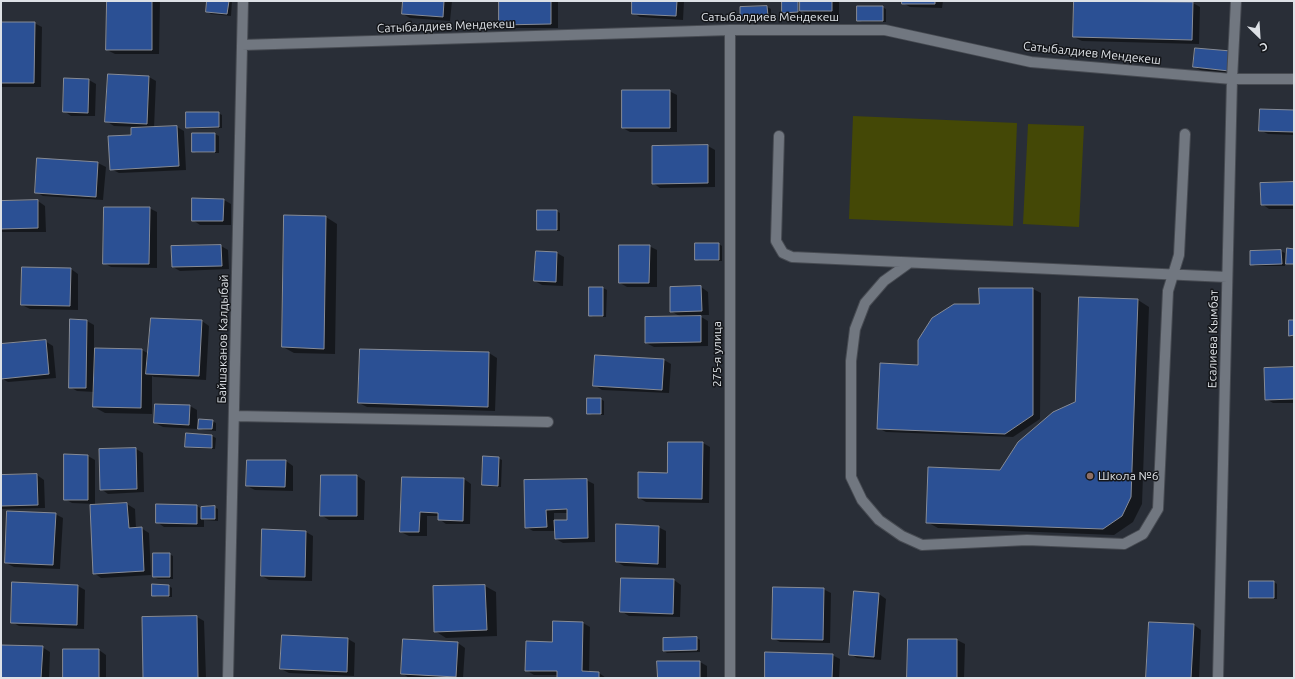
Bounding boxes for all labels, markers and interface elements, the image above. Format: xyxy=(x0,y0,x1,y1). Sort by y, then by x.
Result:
street label: Сатыбалдиев Мендекеш xyxy=(701,10,839,24)
street label: Сатыбалдиев Мендекеш xyxy=(377,16,515,36)
north arrow xyxy=(1239,16,1279,56)
street label: Сатыбалдиев Мендекеш xyxy=(1023,39,1161,67)
text: С xyxy=(1258,40,1270,54)
street label: Байшаканов Калдыбай xyxy=(215,274,231,404)
street label: Есалиева Кымбат xyxy=(1205,290,1221,388)
street label: 275-я улица xyxy=(710,321,724,387)
place label: Школа №6 xyxy=(1098,469,1159,483)
marker: Школа №6 xyxy=(1085,471,1095,481)

